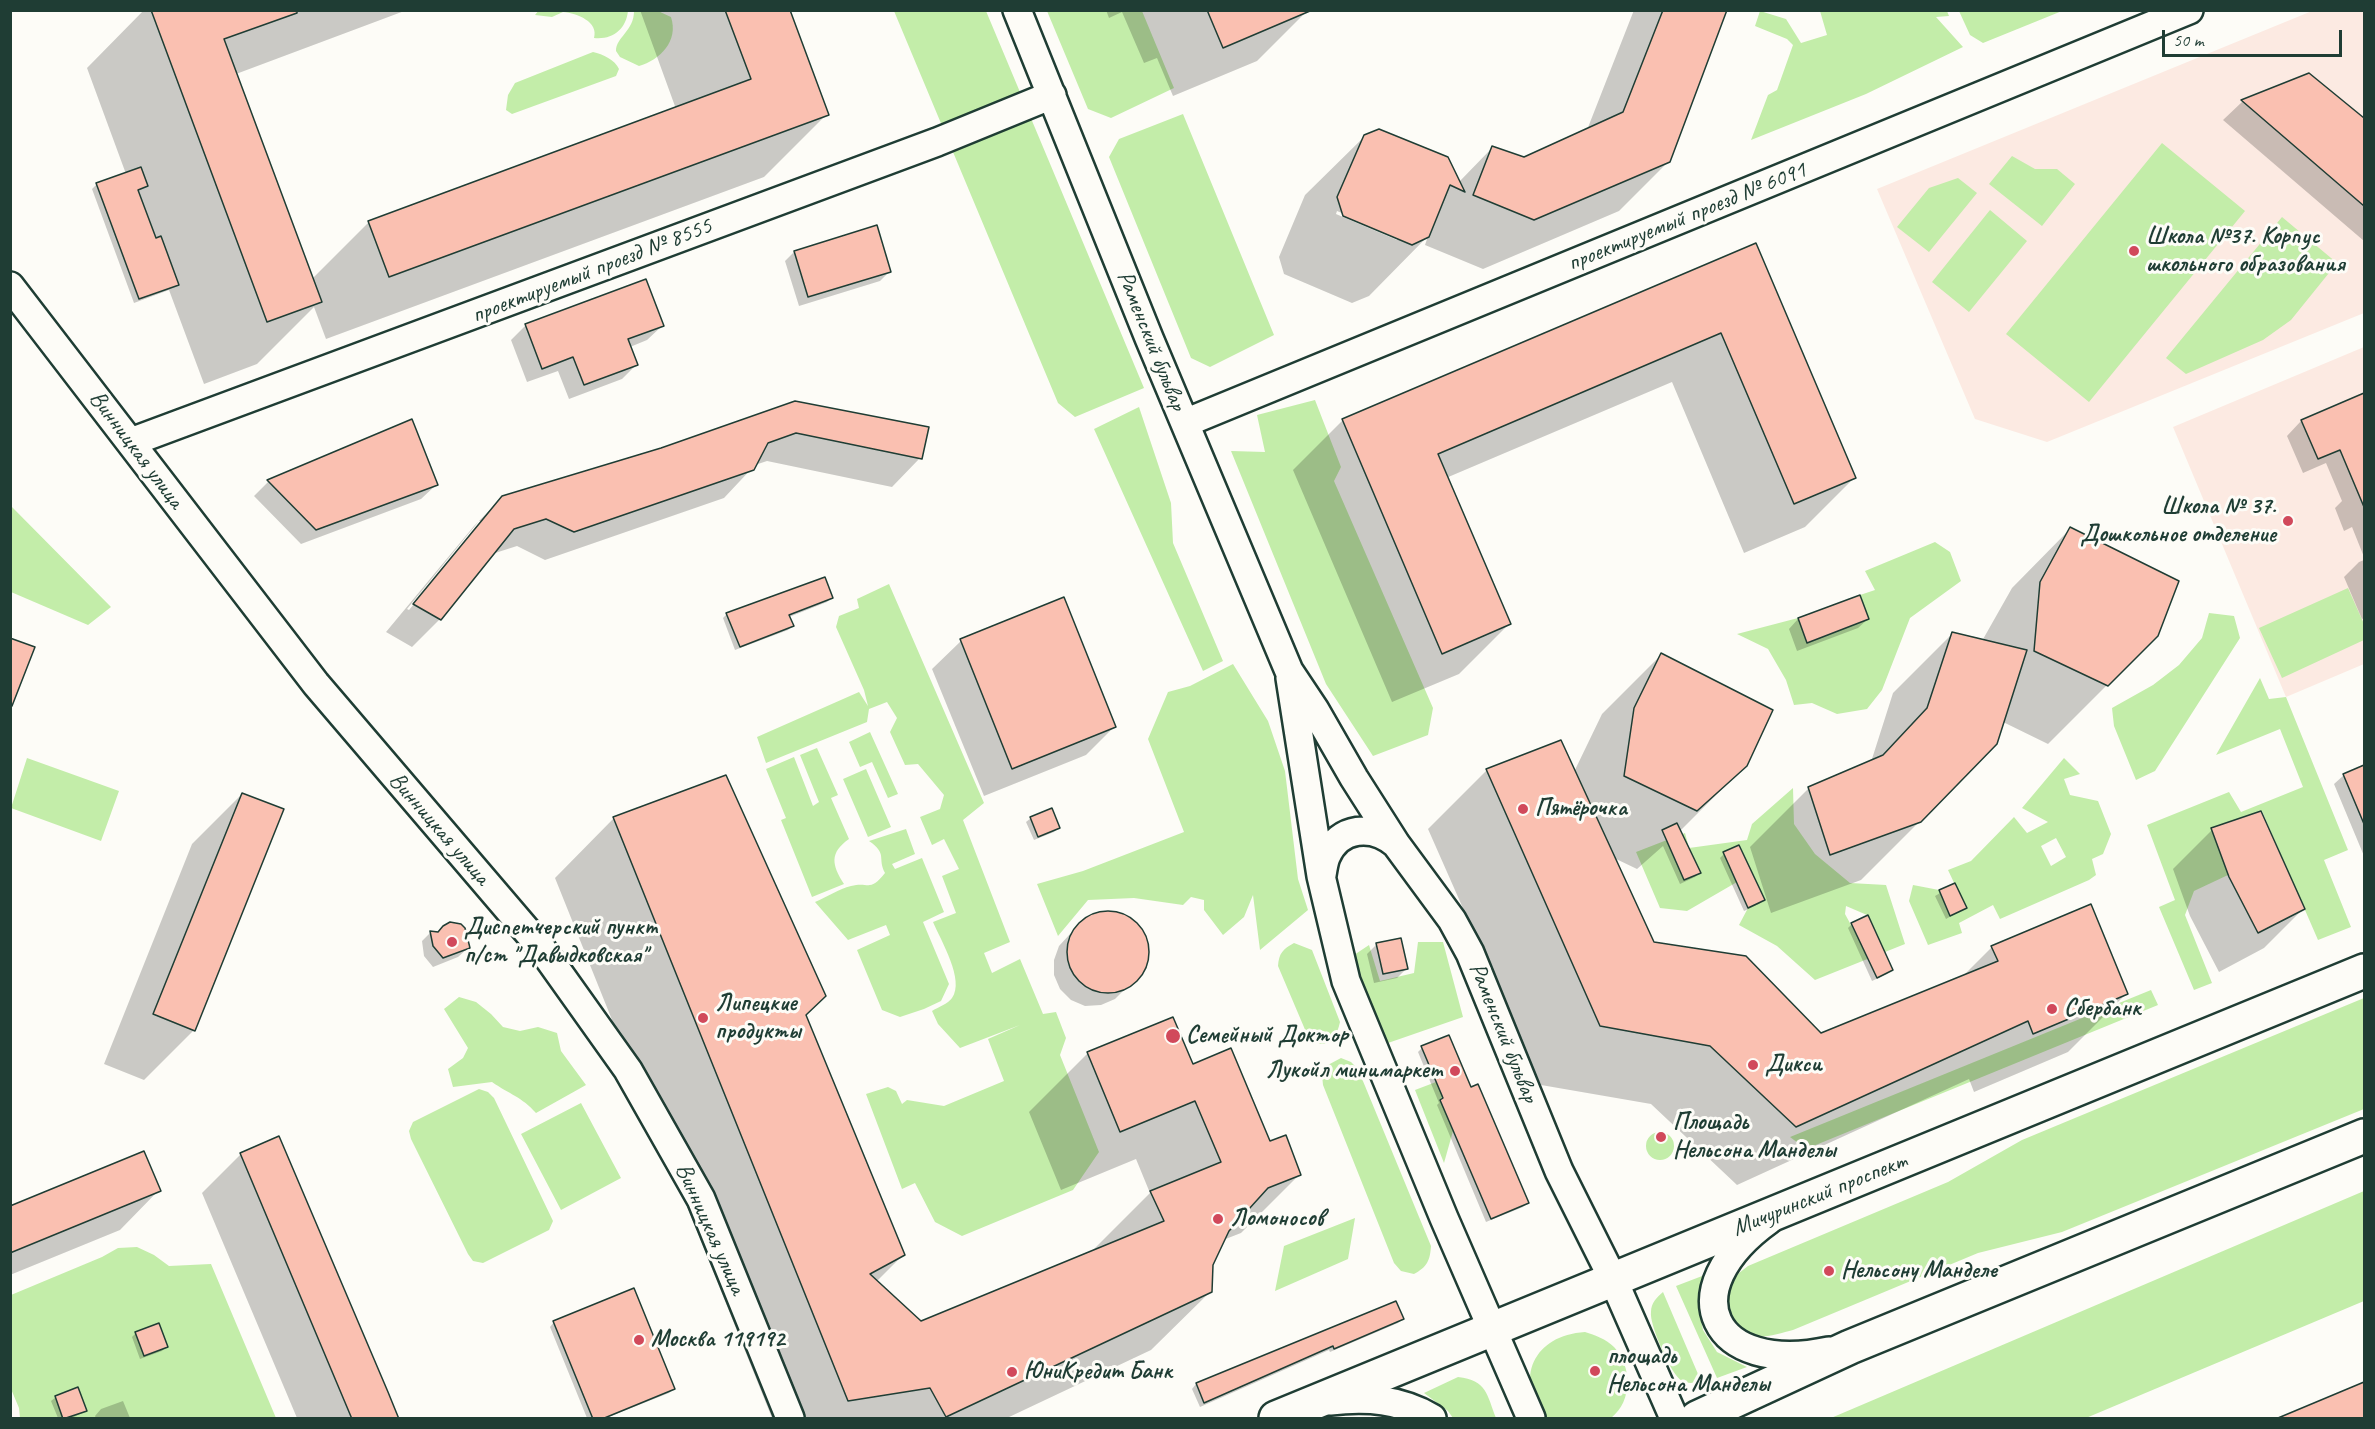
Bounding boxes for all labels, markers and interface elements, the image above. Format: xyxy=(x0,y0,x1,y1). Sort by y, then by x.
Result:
scale bar xyxy=(2165,18,2345,56)
text: 50 m xyxy=(2173,29,2204,51)
street label: проектируемый проезд № 6091 xyxy=(1564,156,1810,278)
street label: проектируемый проезд № 8555 xyxy=(468,212,716,330)
place label: Школа №37. Корпус школьного образования xyxy=(2146,223,2345,279)
marker: Школа №37. Корпус школьного образования xyxy=(2127,244,2141,258)
street label: Раменский бульвар xyxy=(1110,267,1192,415)
street label: Винницкая улица xyxy=(82,385,190,515)
place label: Школа № 37. Дошкольное отделение xyxy=(2080,493,2276,549)
marker: Школа № 37. Дошкольное отделение xyxy=(2281,514,2295,528)
street label: Винницкая улица xyxy=(382,767,496,891)
place label: Пятёрочка xyxy=(1535,795,1627,823)
marker: Пятёрочка xyxy=(1516,802,1530,816)
place label: Диспетчерский пункт п/ст "Давыдковская" xyxy=(464,914,657,970)
marker: Диспетчерский пункт п/ст "Давыдковская" xyxy=(445,935,459,949)
street label: Раменский бульвар xyxy=(1462,959,1544,1107)
place label: Липецкие продукты xyxy=(715,990,801,1046)
place label: Сбербанк xyxy=(2064,995,2141,1023)
marker: Сбербанк xyxy=(2045,1002,2059,1016)
marker: Липецкие продукты xyxy=(696,1011,710,1025)
place label: Семейный Доктор xyxy=(1186,1022,1348,1050)
marker: Семейный Доктор xyxy=(1164,1027,1182,1045)
place label: Дикси xyxy=(1765,1051,1822,1079)
place label: Лукойл минимаркет xyxy=(1265,1057,1443,1085)
marker: Дикси xyxy=(1746,1058,1760,1072)
marker: Лукойл минимаркет xyxy=(1448,1064,1462,1078)
place label: Площадь Нельсона Манделы xyxy=(1673,1109,1836,1165)
marker: Площадь Нельсона Манделы xyxy=(1654,1130,1668,1144)
street label: Мичуринский проспект xyxy=(1728,1147,1912,1243)
street label: Винницкая улица xyxy=(668,1159,752,1299)
place label: Ломоносов xyxy=(1230,1205,1324,1233)
marker: Ломоносов xyxy=(1211,1212,1225,1226)
place label: Нельсону Манделе xyxy=(1841,1257,1997,1285)
marker: Нельсону Манделе xyxy=(1822,1264,1836,1278)
place label: Москва 119192 xyxy=(651,1326,785,1354)
marker: Москва 119192 xyxy=(632,1333,646,1347)
place label: площадь Нельсона Манделы xyxy=(1607,1343,1770,1399)
place label: ЮниКредит Банк xyxy=(1024,1358,1172,1386)
marker: площадь Нельсона Манделы xyxy=(1588,1364,1602,1378)
marker: ЮниКредит Банк xyxy=(1005,1365,1019,1379)

